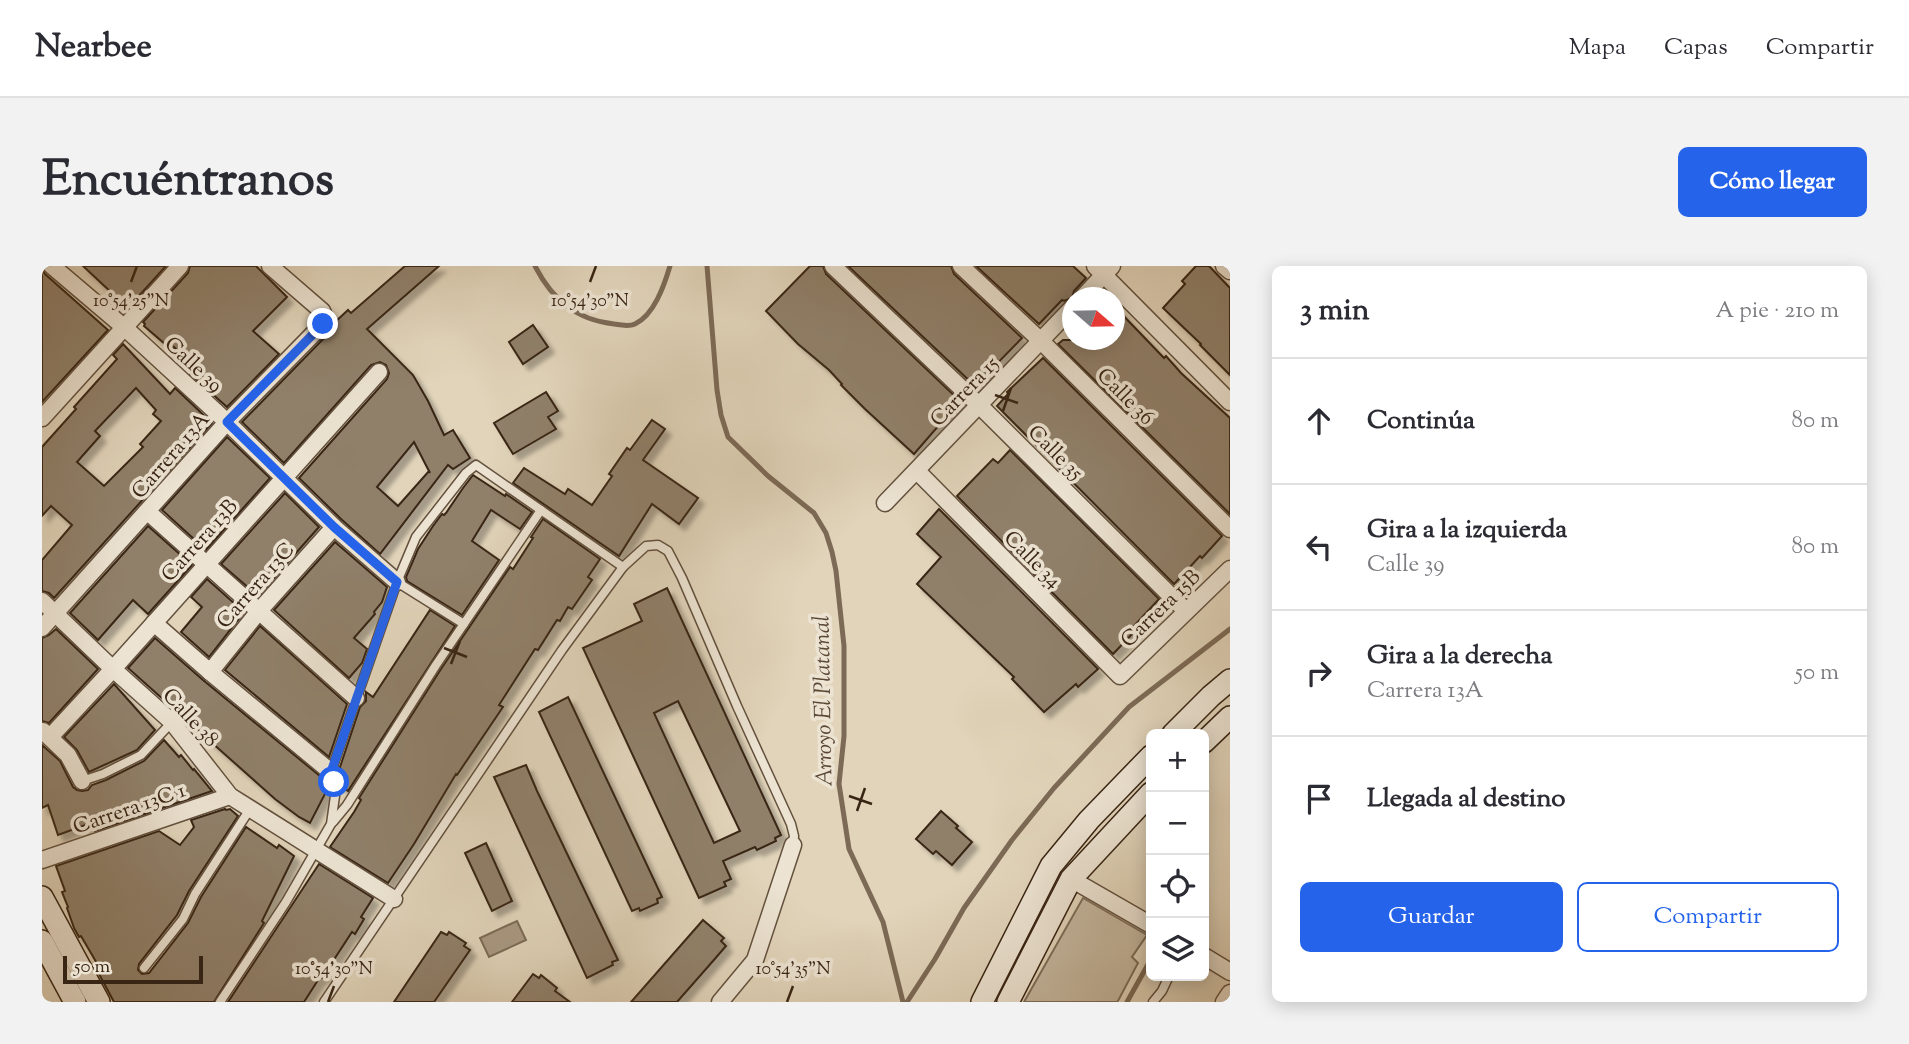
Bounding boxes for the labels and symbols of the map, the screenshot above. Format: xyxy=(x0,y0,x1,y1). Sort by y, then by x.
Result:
north arrow xyxy=(1062,287,1125,350)
text: 10°54'25"N xyxy=(93,289,169,315)
text: 10°54'30"N xyxy=(551,289,629,315)
route end xyxy=(307,308,338,339)
street label: Calle 39 xyxy=(157,330,229,401)
street label: Carrera 15 xyxy=(924,350,1007,434)
street label: Calle 36 xyxy=(1089,362,1160,433)
street label: Carrera 13A xyxy=(125,406,218,506)
street label: Calle 35 xyxy=(1020,419,1089,488)
street label: Carrera 13B xyxy=(155,493,246,589)
street label: Calle 34 xyxy=(996,525,1067,596)
street label: Carrera 13C xyxy=(210,536,303,636)
street label: Carrera 15B xyxy=(1115,564,1208,655)
water label: Arroyo El Platanal xyxy=(807,615,842,787)
street label: Calle 38 xyxy=(154,682,225,755)
route start xyxy=(318,766,349,797)
street label: Carrera 13C 1 xyxy=(69,777,190,843)
scale bar xyxy=(63,953,203,985)
text: 10°54'30"N xyxy=(295,957,373,983)
text: 10°54'35"N xyxy=(755,957,831,983)

